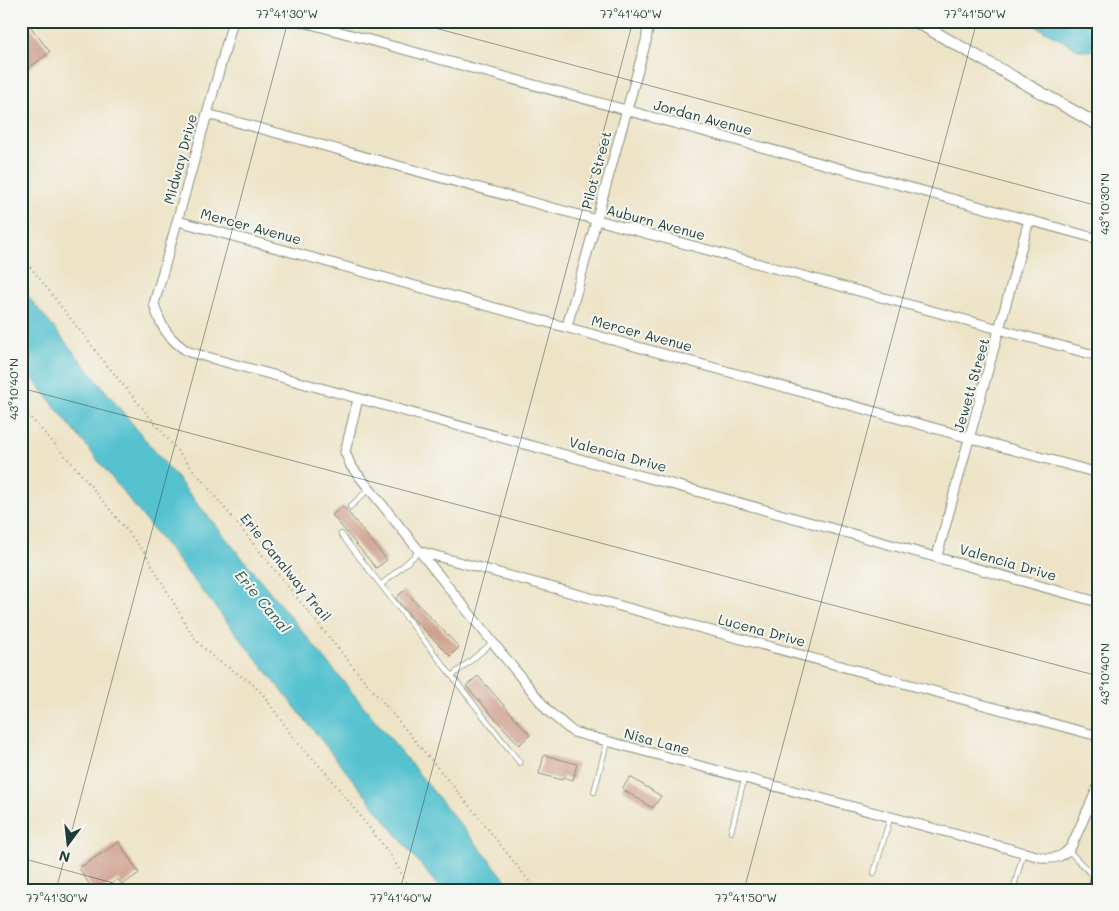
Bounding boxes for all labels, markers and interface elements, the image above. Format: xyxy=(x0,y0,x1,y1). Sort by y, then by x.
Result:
text: 77°41'30"W xyxy=(256,5,318,21)
text: 77°41'40"W xyxy=(600,5,662,21)
text: 77°41'50"W xyxy=(944,5,1006,21)
street label: Jordan Avenue xyxy=(652,95,754,139)
street label: Midway Drive xyxy=(159,112,201,206)
street label: Pilot Street xyxy=(576,129,616,211)
text: 43°10'30"N xyxy=(1096,173,1112,235)
street label: Auburn Avenue xyxy=(604,200,708,244)
street label: Mercer Avenue xyxy=(198,203,304,249)
street label: Mercer Avenue xyxy=(589,310,695,356)
street label: Jewett Street xyxy=(948,336,994,434)
text: 43°10'40"N xyxy=(5,358,21,420)
street label: Valencia Drive xyxy=(567,432,669,476)
street label: Erie Canalway Trail xyxy=(237,510,335,624)
street label: Valencia Drive xyxy=(957,539,1059,585)
water label: Erie Canal xyxy=(232,566,294,636)
street label: Lucena Drive xyxy=(716,609,808,651)
text: 43°10'40"N xyxy=(1096,643,1112,705)
street label: Nisa Lane xyxy=(622,723,692,759)
north arrow xyxy=(42,818,92,868)
text: N xyxy=(57,846,72,868)
text: 77°41'30"W xyxy=(26,889,88,905)
text: 77°41'40"W xyxy=(370,889,432,905)
text: 77°41'50"W xyxy=(715,889,777,905)

